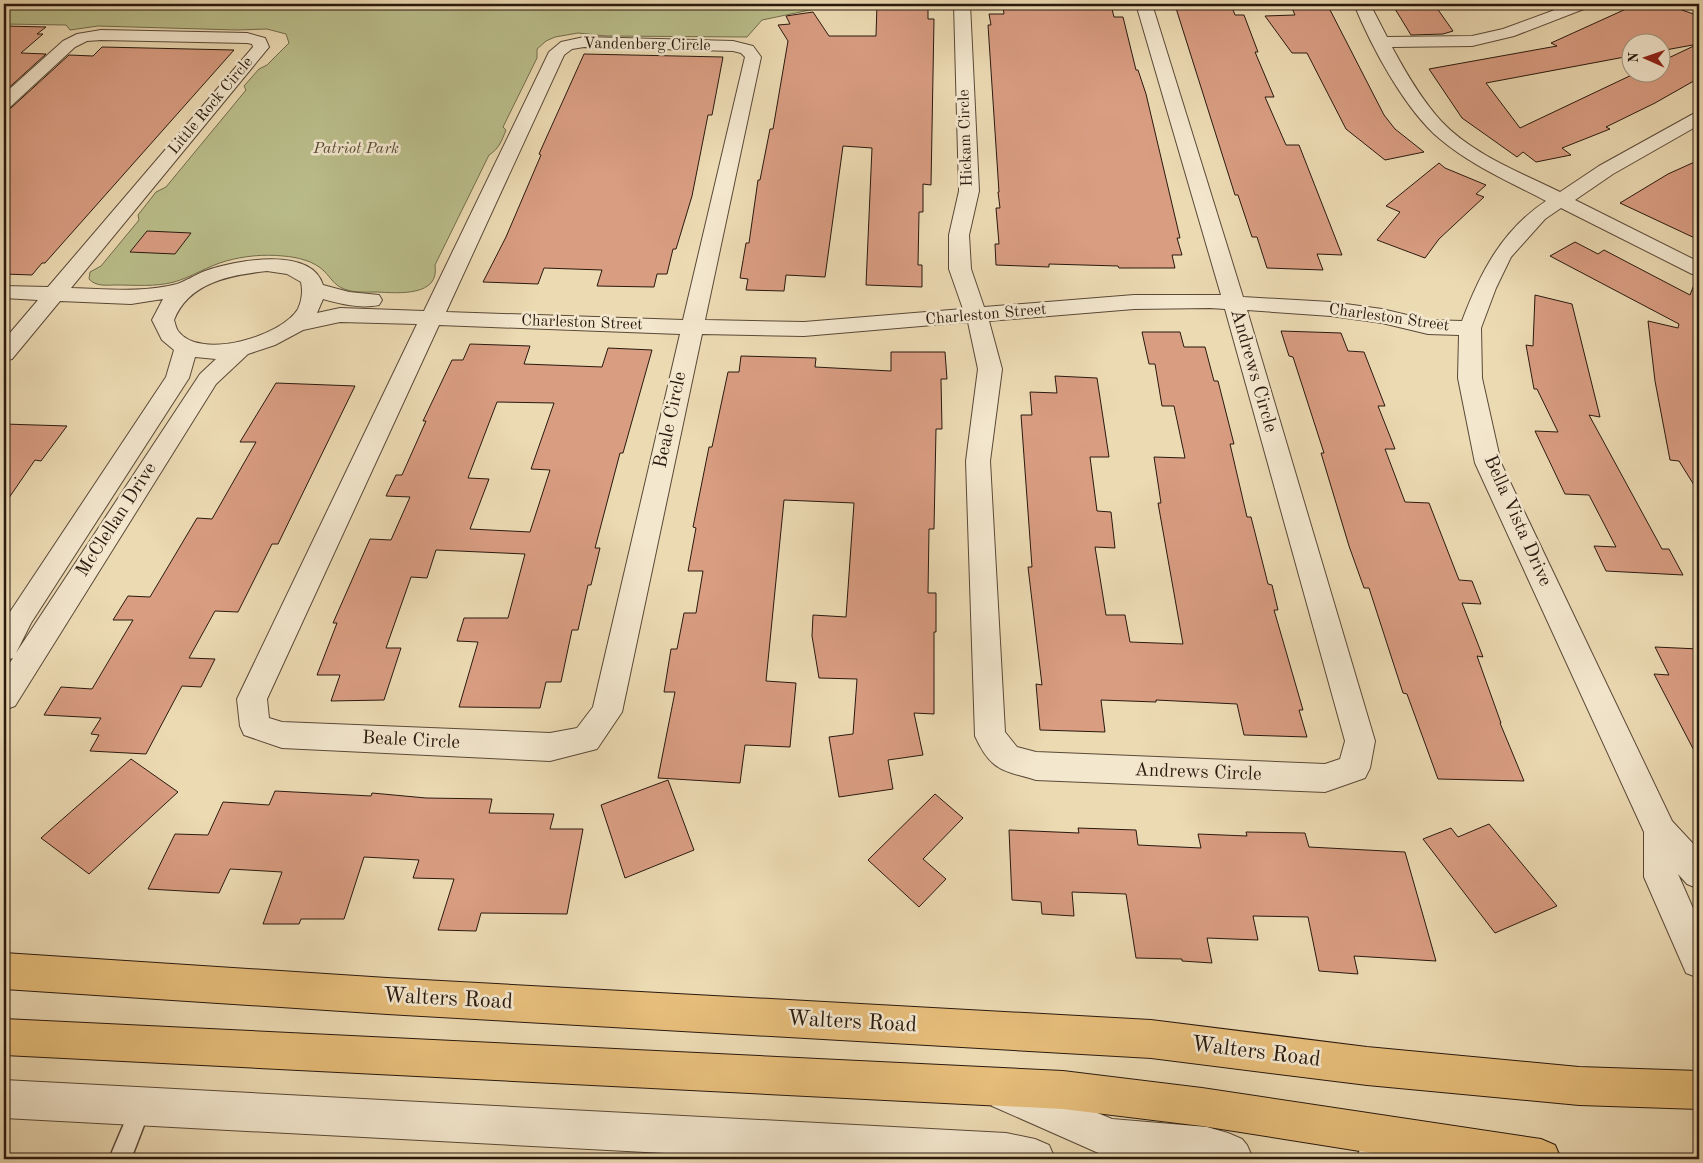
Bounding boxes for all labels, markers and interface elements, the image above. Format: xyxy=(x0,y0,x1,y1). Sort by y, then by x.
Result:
north arrow xyxy=(1620,32,1670,82)
street label: Vandenberg Circle xyxy=(583,36,711,54)
text: N xyxy=(1627,52,1641,63)
street label: Little Rock Circle xyxy=(166,54,256,158)
street label: Hickam Circle xyxy=(956,89,976,187)
park label: Patriot Park xyxy=(312,141,399,157)
street label: Charleston Street xyxy=(925,302,1048,328)
street label: Charleston Street xyxy=(1328,302,1451,334)
street label: Andrews Circle xyxy=(1226,307,1280,435)
street label: Charleston Street xyxy=(521,313,643,333)
street label: Beale Circle xyxy=(651,370,691,470)
street label: Bella Vista Drive xyxy=(1480,453,1554,589)
street label: McClellan Drive xyxy=(73,460,161,580)
street label: Beale Circle xyxy=(361,729,461,753)
street label: Andrews Circle xyxy=(1134,761,1262,785)
street label: Walters Road xyxy=(382,985,514,1013)
street label: Walters Road xyxy=(786,1008,918,1036)
street label: Walters Road xyxy=(1190,1033,1322,1071)

